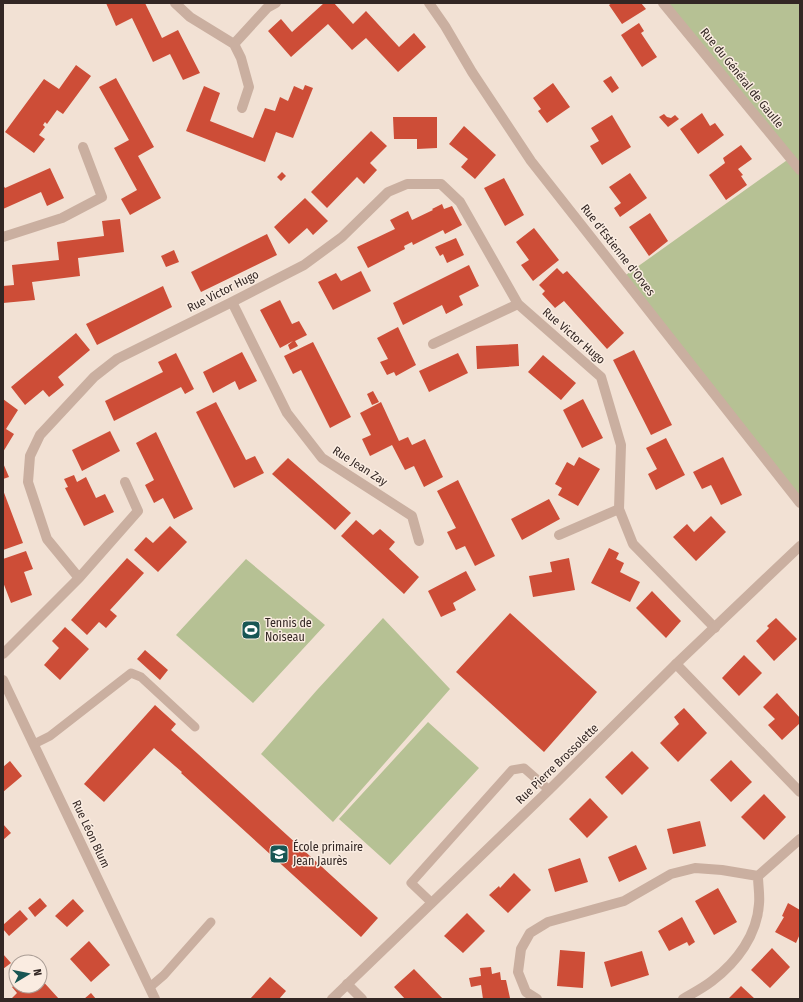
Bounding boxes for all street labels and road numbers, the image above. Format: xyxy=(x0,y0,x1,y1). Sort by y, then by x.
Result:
street label: Rue du Général de Gaulle xyxy=(697,25,787,131)
street label: Rue d'Estienne d'Orves xyxy=(578,201,658,299)
street label: Rue Victor Hugo xyxy=(185,267,261,315)
street label: Rue Victor Hugo xyxy=(540,305,608,367)
street label: Rue Jean Zay xyxy=(330,443,390,489)
street label: Rue Pierre Brossolette xyxy=(513,721,601,807)
street label: Rue Léon Blum xyxy=(69,798,113,870)

